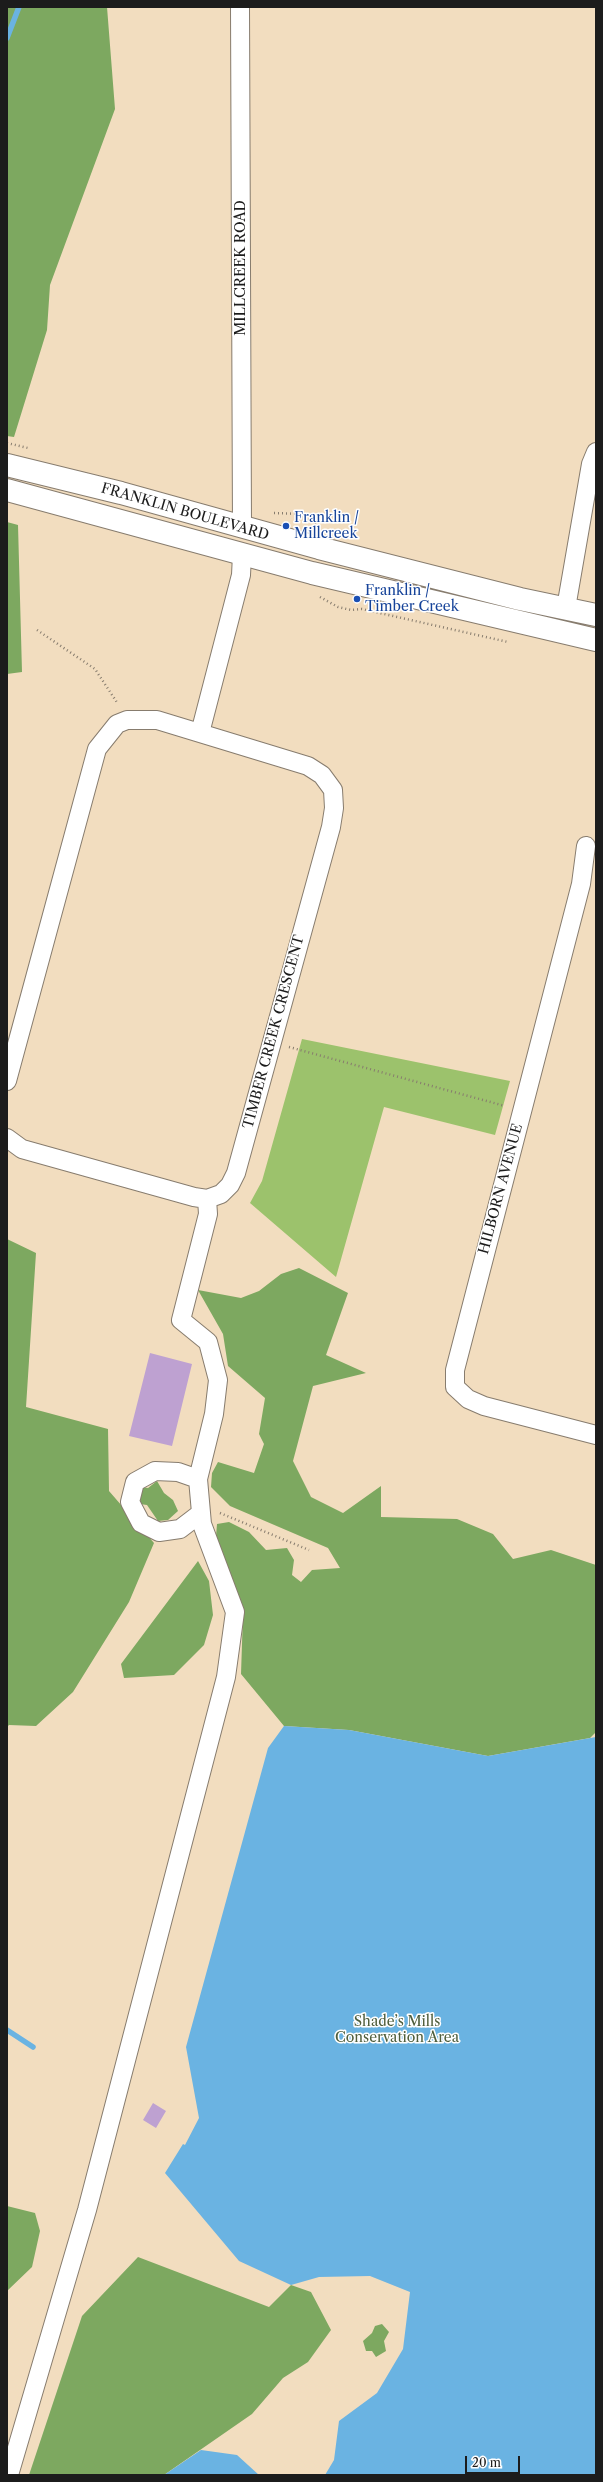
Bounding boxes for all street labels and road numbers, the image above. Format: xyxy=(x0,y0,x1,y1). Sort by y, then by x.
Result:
street label: MILLCREEK ROAD xyxy=(233,200,249,336)
street label: FRANKLIN BOULEVARD xyxy=(99,480,271,544)
street label: TIMBER CREEK CRESCENT xyxy=(240,933,308,1131)
street label: HILBORN AVENUE xyxy=(476,1122,526,1256)

